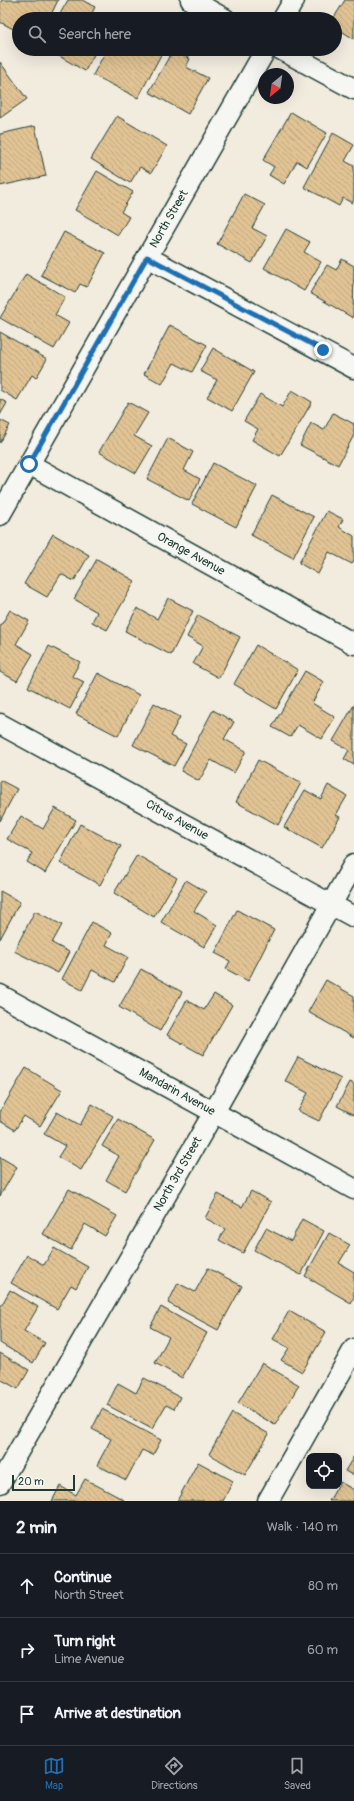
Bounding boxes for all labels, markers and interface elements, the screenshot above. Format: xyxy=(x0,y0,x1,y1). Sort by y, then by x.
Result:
search box xyxy=(12,12,342,56)
icon: search xyxy=(26,23,48,45)
text: Search here xyxy=(58,25,131,44)
north arrow xyxy=(258,68,294,104)
street label: North Street xyxy=(146,187,192,251)
route end xyxy=(314,341,332,359)
route start xyxy=(20,455,38,473)
street label: Orange Avenue xyxy=(154,529,228,579)
street label: Citrus Avenue xyxy=(143,797,211,843)
street label: Mandarin Avenue xyxy=(136,1065,218,1119)
street label: North 3rd Street xyxy=(151,1134,205,1214)
map controls xyxy=(306,1453,342,1489)
button: locate xyxy=(306,1453,342,1489)
scale bar xyxy=(12,1473,75,1492)
text: 20 m xyxy=(18,1475,44,1488)
text: 2 min xyxy=(16,1517,57,1538)
text: Walk · 140 m xyxy=(267,1519,338,1535)
text: Continue xyxy=(54,1568,112,1587)
icon: ahead xyxy=(16,1575,38,1597)
text: 80 m xyxy=(308,1578,338,1594)
text: North Street xyxy=(54,1587,124,1603)
text: Turn right xyxy=(54,1632,115,1651)
icon: right xyxy=(16,1639,38,1661)
text: 60 m xyxy=(307,1642,338,1658)
text: Lime Avenue xyxy=(54,1651,124,1667)
icon: arrive xyxy=(16,1703,38,1725)
text: Arrive at destination xyxy=(54,1704,181,1723)
tab: Map xyxy=(43,1755,65,1792)
tab: Directions xyxy=(151,1755,198,1792)
tab: Saved xyxy=(284,1755,311,1792)

